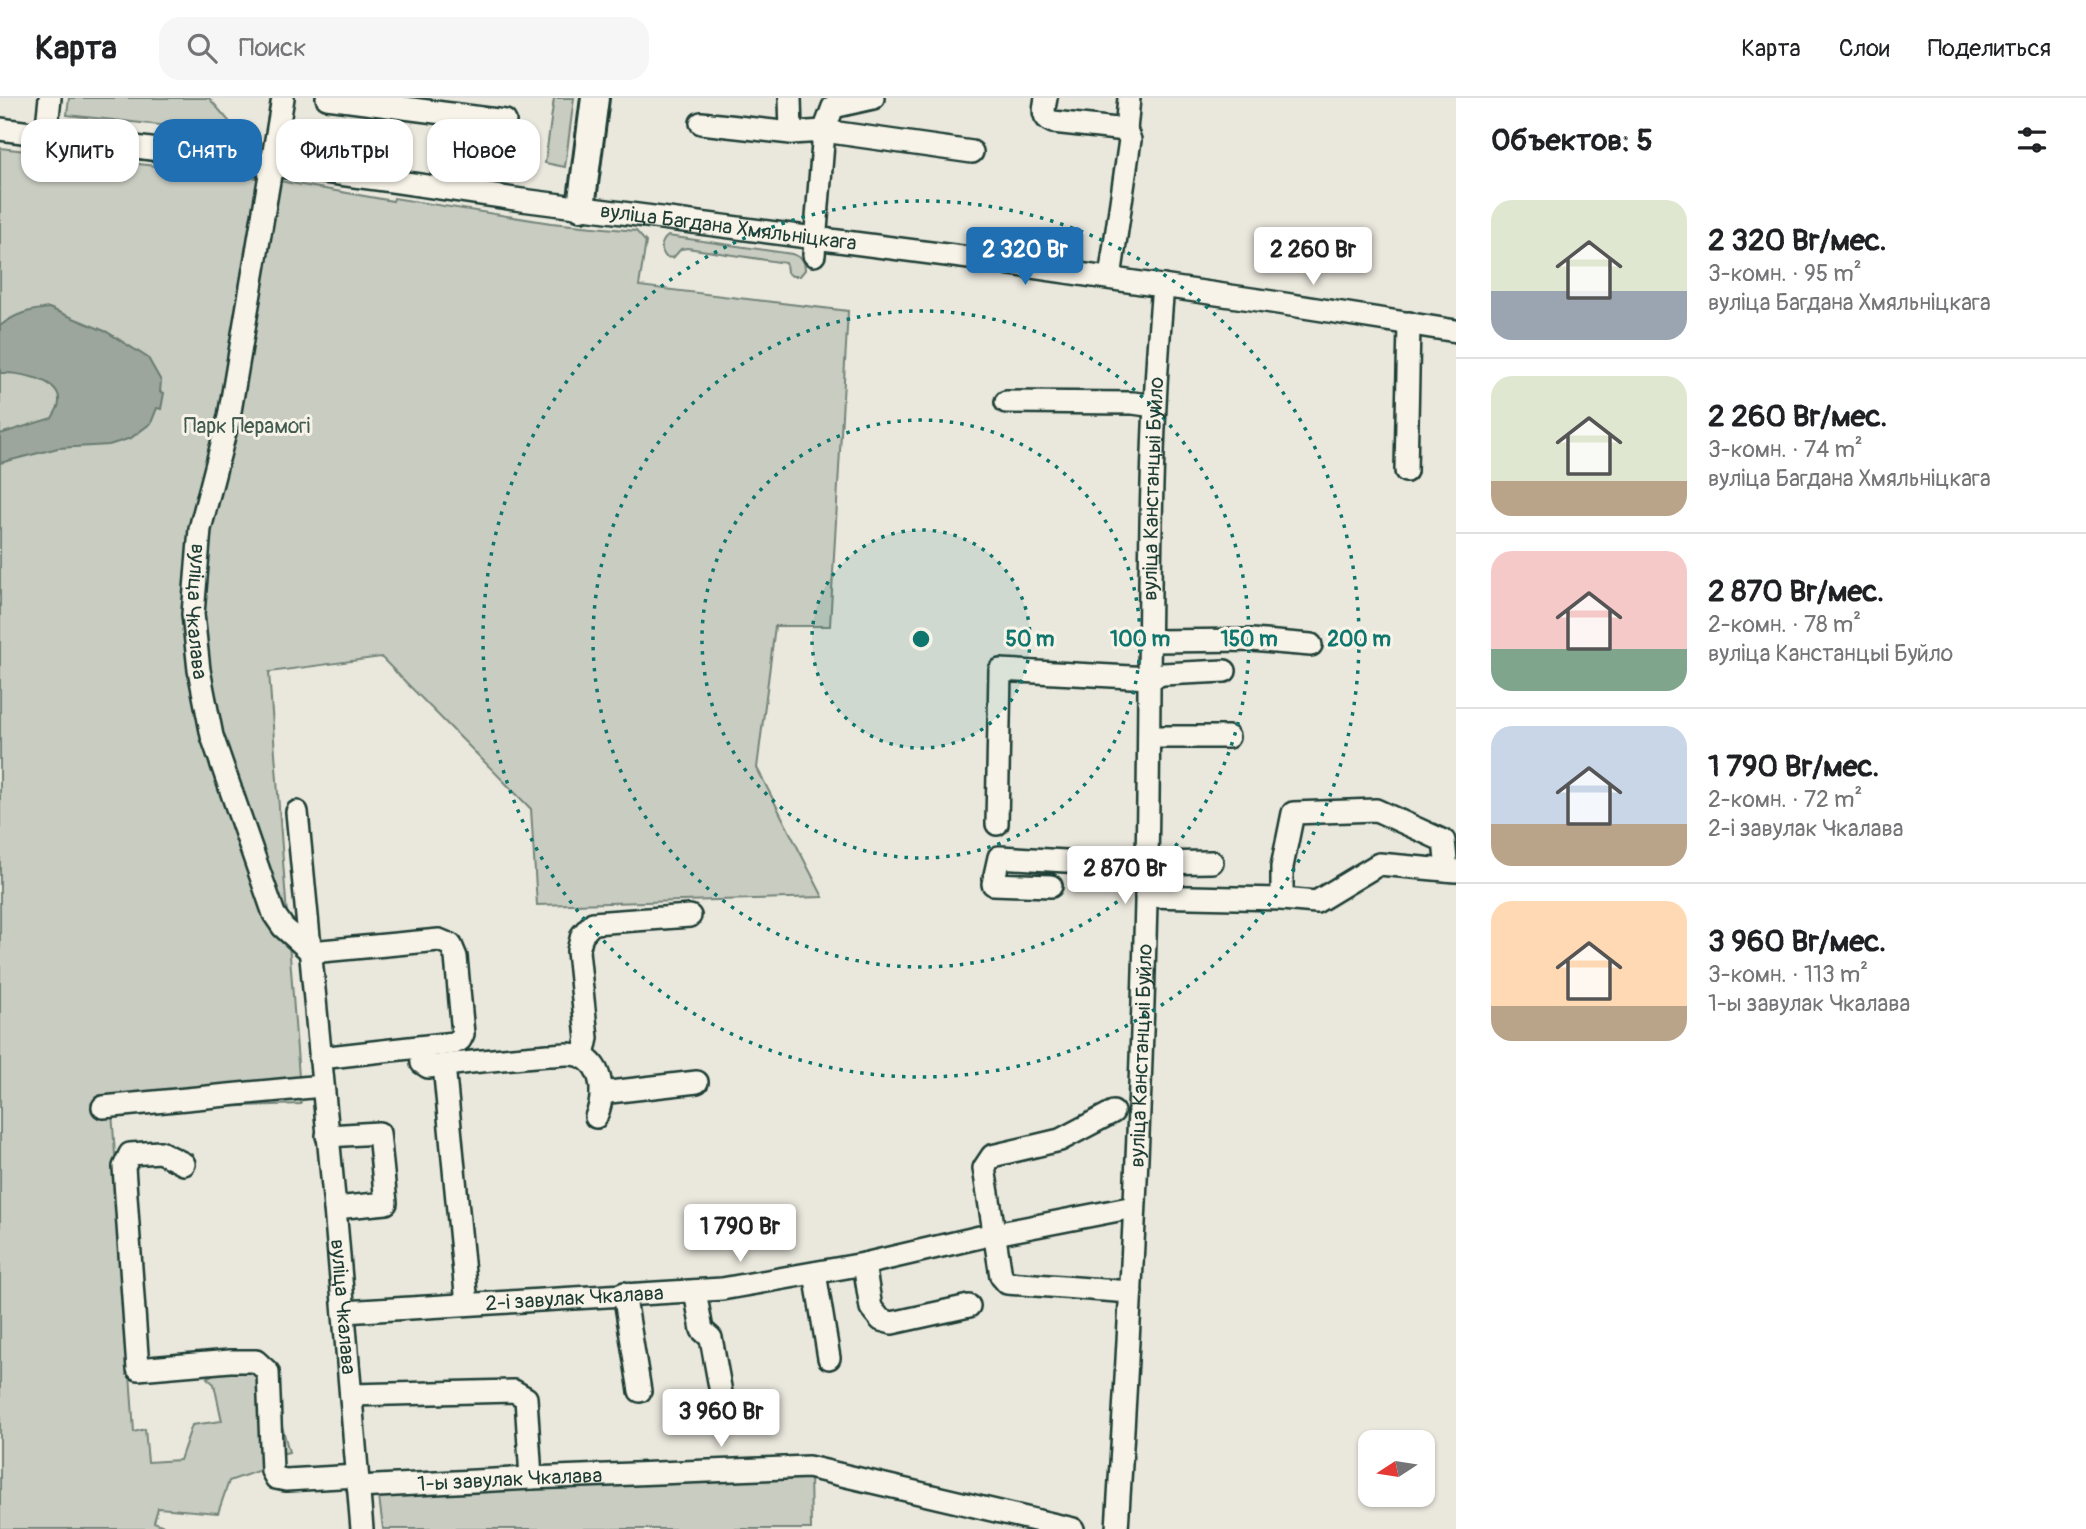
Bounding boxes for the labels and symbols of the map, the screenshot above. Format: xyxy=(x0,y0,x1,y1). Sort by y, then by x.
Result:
street label: вуліца Багдана Хмяльніцкага xyxy=(599,197,858,257)
pin: 2 320 Br xyxy=(953,228,1097,287)
pin: 2 260 Br xyxy=(1241,228,1385,287)
street label: вуліца Канстанцыі Буйло xyxy=(1137,376,1170,601)
park label: Парк Перамогі xyxy=(184,413,310,440)
street label: вуліца Чкалава xyxy=(179,543,214,682)
text: 50 m xyxy=(1006,626,1055,653)
text: 100 m xyxy=(1110,626,1170,653)
text: 150 m xyxy=(1220,626,1278,653)
text: 200 m xyxy=(1327,626,1391,653)
centre of rings xyxy=(909,627,933,651)
pin: 2 870 Br xyxy=(1053,846,1197,906)
street label: вуліца Канстанцыі Буйло xyxy=(1124,943,1159,1168)
pin: 1 790 Br xyxy=(668,1204,812,1264)
street label: вуліца Чкалава xyxy=(324,1238,362,1376)
street label: 2-і завулак Чкалава xyxy=(485,1280,665,1317)
pin: 3 960 Br xyxy=(649,1390,793,1449)
north arrow xyxy=(1358,1430,1435,1507)
street label: 1-ы завулак Чкалава xyxy=(417,1462,603,1498)

